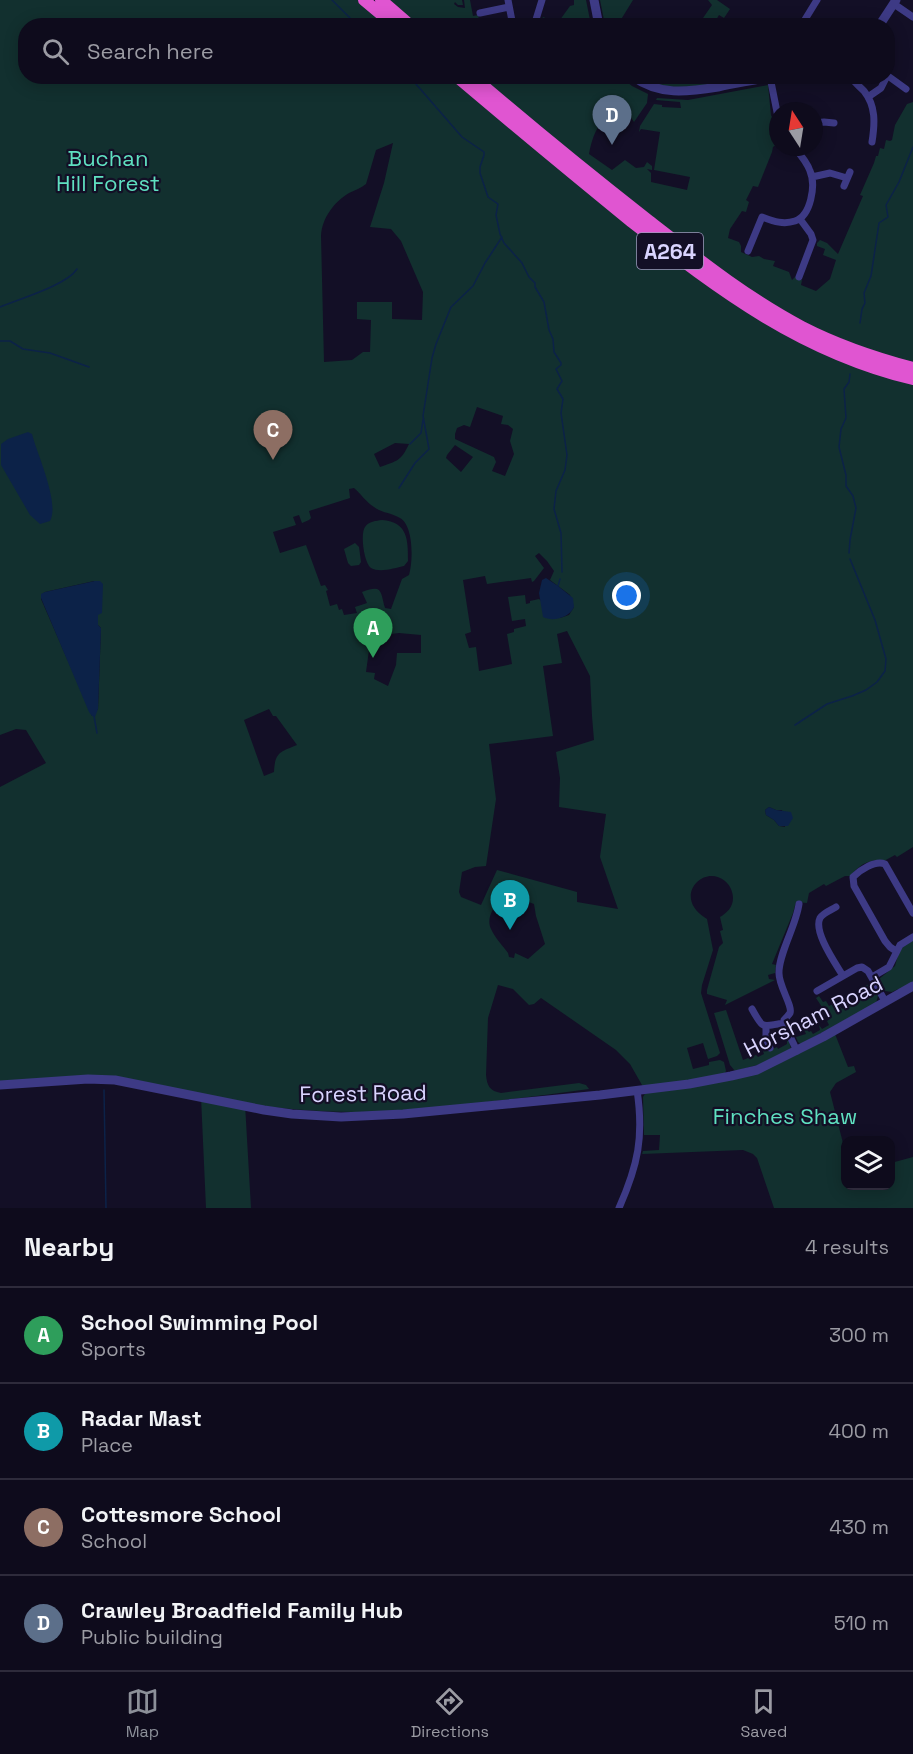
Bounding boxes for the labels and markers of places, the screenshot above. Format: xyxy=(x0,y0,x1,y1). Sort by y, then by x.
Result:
pin: D xyxy=(592,96,632,145)
pin: C xyxy=(254,410,292,460)
pin: A xyxy=(354,608,392,658)
pin: B xyxy=(490,880,530,930)

